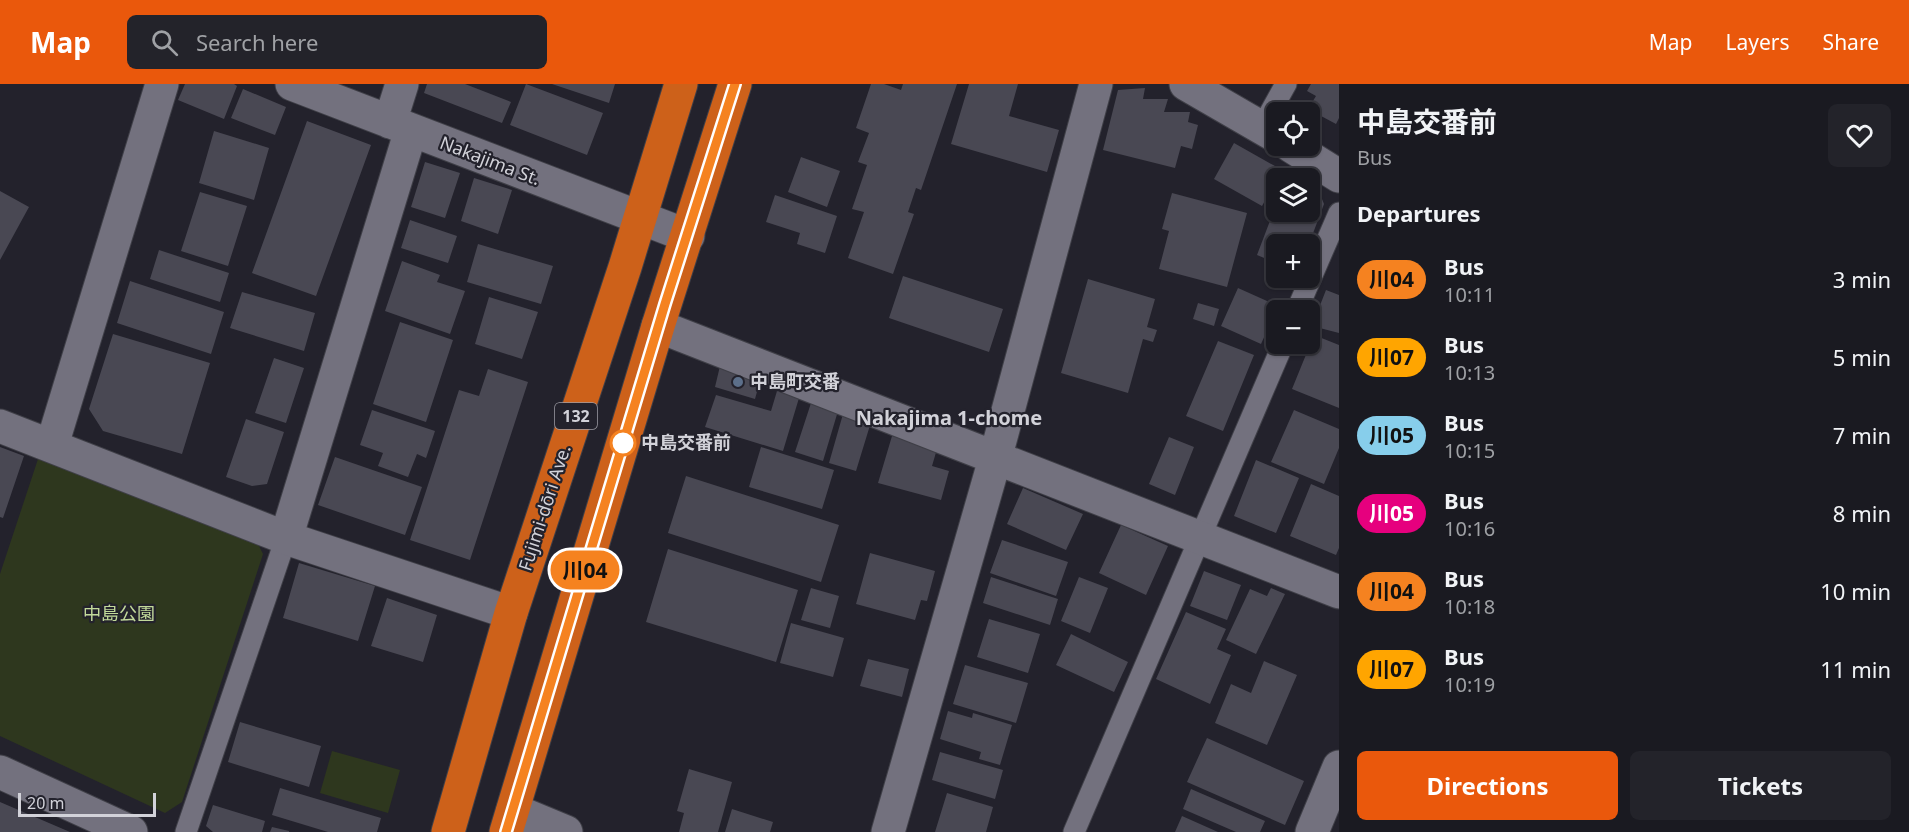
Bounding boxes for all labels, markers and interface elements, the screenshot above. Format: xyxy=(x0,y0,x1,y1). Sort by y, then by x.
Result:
search box xyxy=(127,15,547,69)
text: Map xyxy=(30,23,91,61)
icon: search xyxy=(148,26,181,59)
text: Search here xyxy=(196,27,318,57)
text: Map xyxy=(1649,28,1693,56)
text: Layers xyxy=(1726,28,1790,56)
text: Share xyxy=(1823,28,1879,56)
map controls xyxy=(1266,102,1320,354)
button: locate xyxy=(1266,102,1320,156)
text: 中島交番前 xyxy=(1357,102,1497,140)
button: heart xyxy=(1828,104,1891,167)
street label: Nakajima St. xyxy=(437,130,544,190)
text: Bus xyxy=(1357,144,1392,171)
button: layers xyxy=(1266,168,1320,222)
text: Departures xyxy=(1357,198,1481,228)
button: + xyxy=(1266,234,1320,288)
text: Bus xyxy=(1444,251,1484,281)
text: 3 min xyxy=(1833,264,1891,294)
text: 川04 xyxy=(1369,265,1414,293)
text: 10:11 xyxy=(1444,281,1495,308)
button: − xyxy=(1266,300,1320,354)
text: Bus xyxy=(1444,329,1484,359)
text: 5 min xyxy=(1833,342,1891,372)
text: 川07 xyxy=(1369,343,1414,371)
text: 10:13 xyxy=(1444,359,1495,386)
place label: 中島町交番 xyxy=(750,369,840,393)
marker: 中島町交番 xyxy=(731,375,745,389)
road number: 132 xyxy=(555,403,597,429)
district label: Nakajima 1-chome xyxy=(856,404,1042,431)
text: Bus xyxy=(1444,407,1484,437)
text: 7 min xyxy=(1833,420,1891,450)
text: 川05 xyxy=(1369,421,1414,449)
marker: 中島交番前 xyxy=(610,430,636,456)
place label: 中島交番前 xyxy=(641,430,731,454)
text: 10:15 xyxy=(1444,437,1495,464)
street label: Fujimi-dōri Ave. xyxy=(512,442,576,574)
text: Bus xyxy=(1444,485,1484,515)
text: 8 min xyxy=(1833,498,1891,528)
text: 川05 xyxy=(1369,499,1414,527)
text: 10:16 xyxy=(1444,515,1495,542)
line badge: 川04 xyxy=(550,550,620,590)
text: 川04 xyxy=(562,556,608,584)
text: Bus xyxy=(1444,563,1484,593)
text: 10 min xyxy=(1820,576,1891,606)
text: 川04 xyxy=(1369,577,1414,605)
text: 10:18 xyxy=(1444,593,1495,620)
park label: 中島公園 xyxy=(83,601,155,625)
text: Bus xyxy=(1444,641,1484,671)
text: 11 min xyxy=(1820,654,1891,684)
text: 川07 xyxy=(1369,655,1414,683)
text: 10:19 xyxy=(1444,671,1495,698)
button: Directions xyxy=(1357,751,1618,820)
button: Tickets xyxy=(1630,751,1891,820)
scale bar xyxy=(18,790,156,818)
text: 20 m xyxy=(27,792,64,814)

